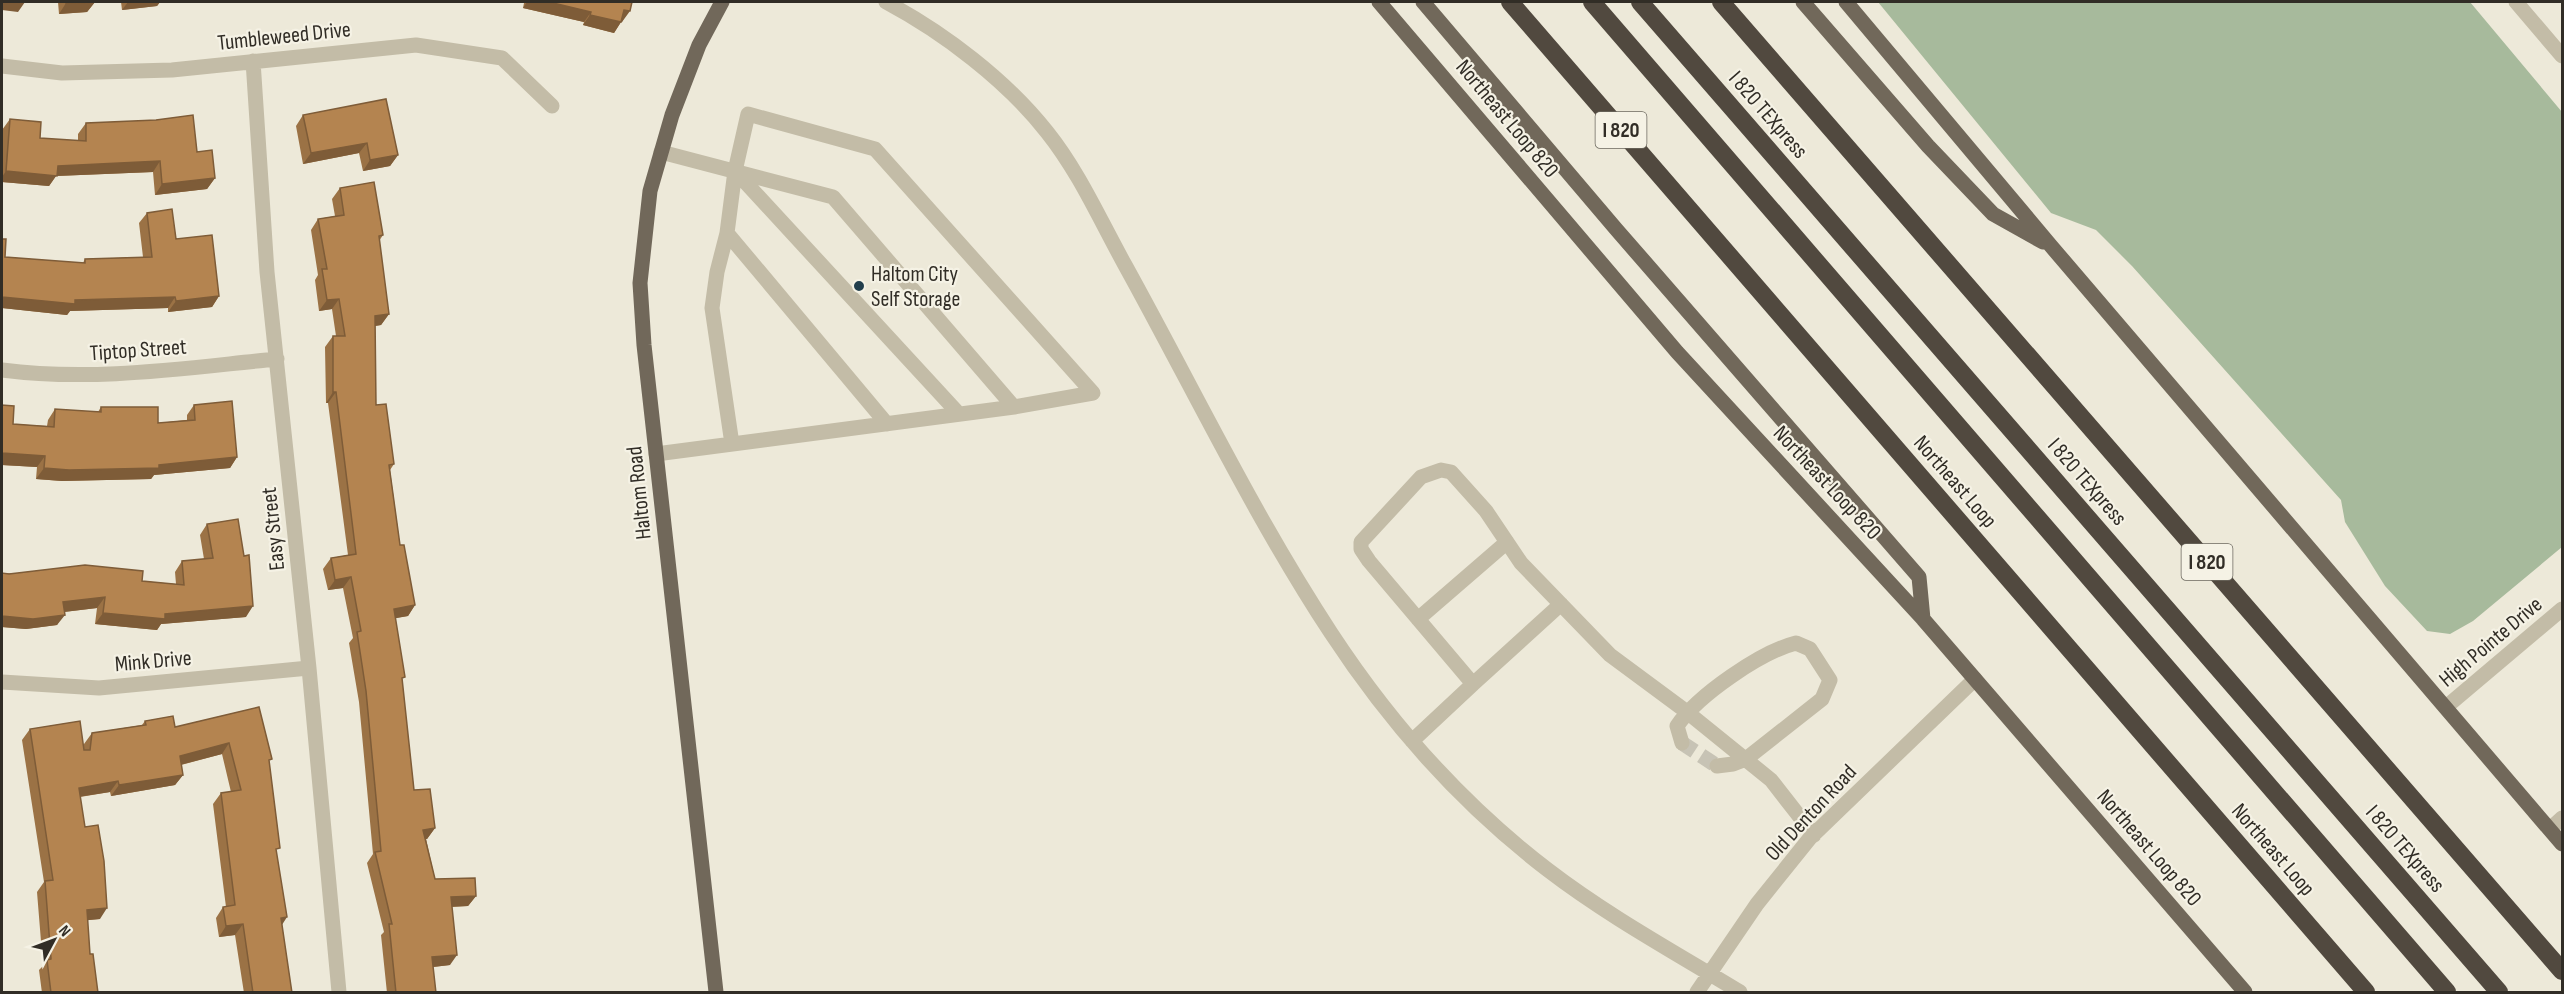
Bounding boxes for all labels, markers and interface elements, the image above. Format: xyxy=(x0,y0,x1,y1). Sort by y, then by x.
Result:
street label: Tumbleweed Drive xyxy=(216,16,352,57)
street label: Northeast Loop 820 xyxy=(1450,54,1564,184)
street label: I 820 TEXpress xyxy=(1723,66,1813,164)
road number: I 820 xyxy=(1596,112,1646,148)
place label: Haltom City Self Storage xyxy=(871,261,960,313)
marker: Haltom City Self Storage xyxy=(852,279,866,293)
street label: Tiptop Street xyxy=(89,334,188,367)
street label: Northeast Loop 820 xyxy=(1767,420,1887,546)
street label: Northeast Loop xyxy=(1907,430,2002,534)
street label: I 820 TEXpress xyxy=(2042,433,2132,531)
street label: Haltom Road xyxy=(621,445,658,541)
street label: Easy Street xyxy=(256,486,291,572)
road number: I 820 xyxy=(2182,544,2232,580)
street label: High Pointe Drive xyxy=(2434,591,2548,693)
street label: Mink Drive xyxy=(114,645,193,678)
street label: Old Denton Road xyxy=(1760,759,1863,867)
street label: Northeast Loop 820 xyxy=(2091,784,2207,912)
street label: Northeast Loop xyxy=(2225,798,2320,902)
street label: I 820 TEXpress xyxy=(2360,800,2450,898)
north arrow xyxy=(24,910,84,970)
text: N xyxy=(54,922,74,941)

